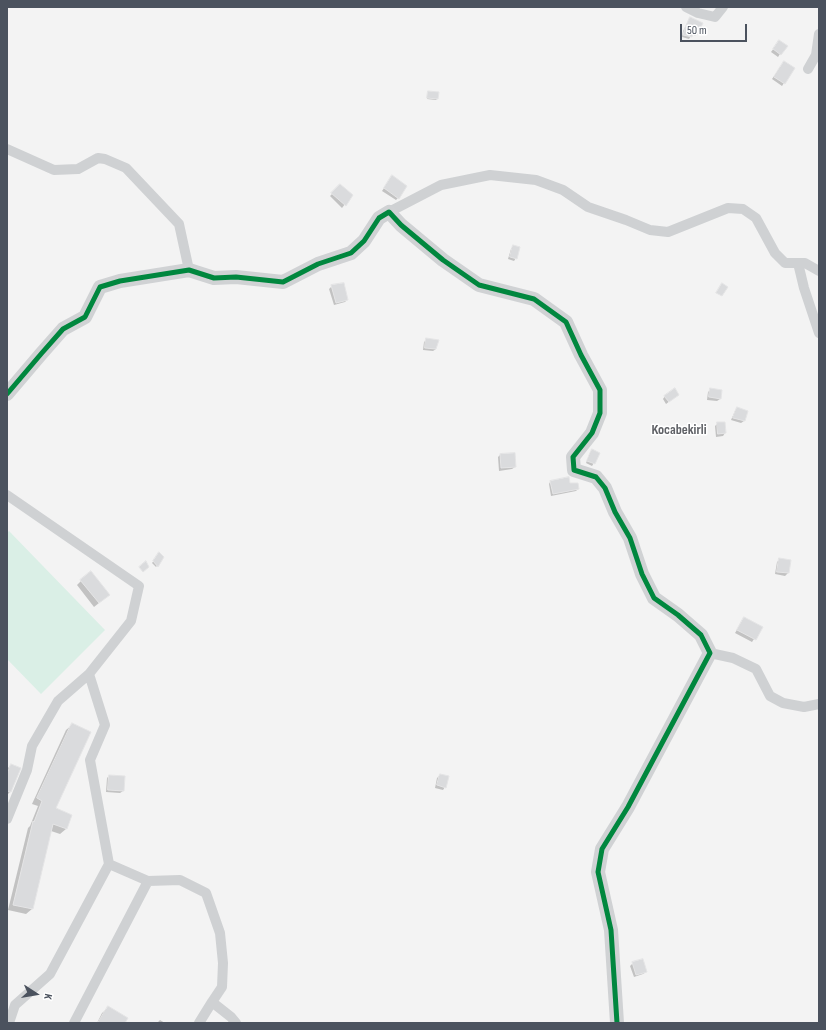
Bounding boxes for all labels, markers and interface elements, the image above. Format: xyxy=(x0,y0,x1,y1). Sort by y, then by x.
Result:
scale bar xyxy=(682,16,749,42)
text: 50 m xyxy=(687,23,707,38)
district label: Kocabekirli xyxy=(651,422,707,438)
north arrow xyxy=(16,974,56,1014)
text: K xyxy=(41,993,55,1001)

